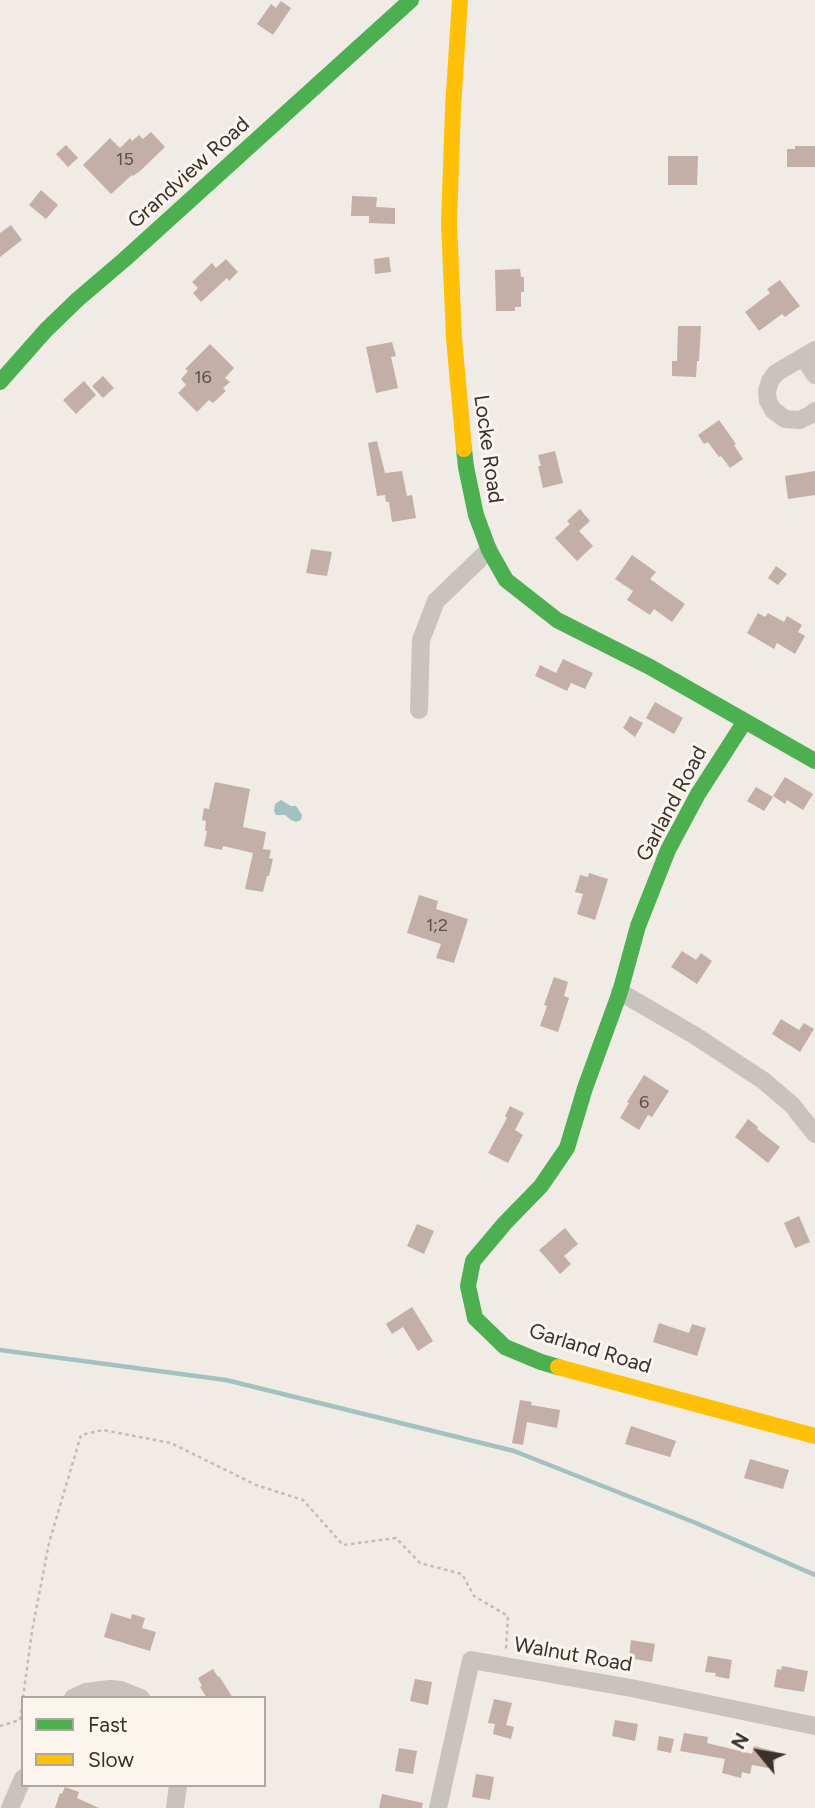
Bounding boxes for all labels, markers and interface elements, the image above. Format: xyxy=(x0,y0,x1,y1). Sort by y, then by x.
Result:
street label: Grandview Road xyxy=(123,112,255,234)
house number: 15 xyxy=(116,149,134,171)
house number: 16 xyxy=(194,367,212,389)
street label: Locke Road xyxy=(468,393,508,505)
street label: Garland Road xyxy=(631,742,713,866)
house number: 1;2 xyxy=(426,915,448,937)
house number: 6 xyxy=(639,1092,649,1114)
street label: Garland Road xyxy=(526,1318,654,1380)
street label: Walnut Road xyxy=(512,1632,634,1678)
legend xyxy=(21,1696,266,1787)
text: Fast xyxy=(88,1712,128,1737)
north arrow xyxy=(724,1717,794,1787)
text: N xyxy=(727,1729,754,1753)
text: Slow xyxy=(88,1747,134,1772)

